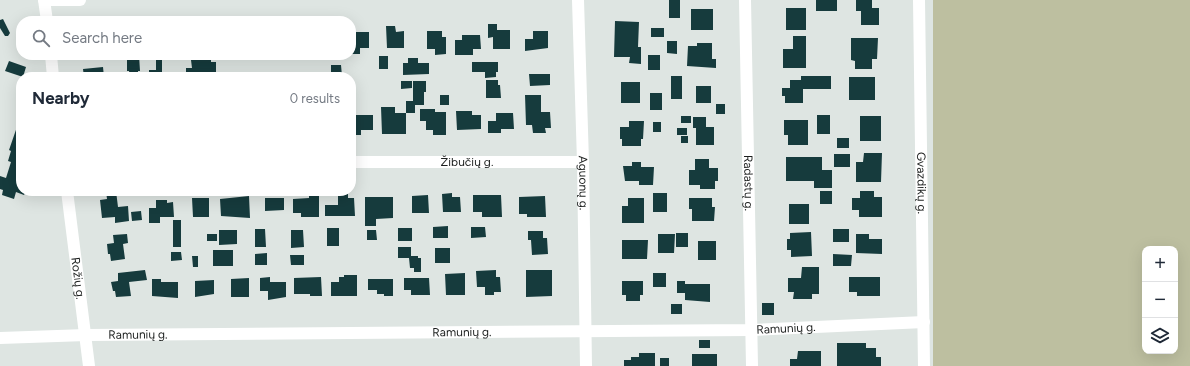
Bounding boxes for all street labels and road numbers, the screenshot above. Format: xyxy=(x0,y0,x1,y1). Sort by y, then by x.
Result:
street label: Gvazdikų g. xyxy=(914,152,929,214)
street label: Žibučių g. xyxy=(441,155,493,169)
street label: Aguonų g. xyxy=(576,155,591,210)
street label: Radastų g. xyxy=(741,155,756,211)
street label: Rožių g. xyxy=(68,256,88,300)
street label: Ramunių g. xyxy=(756,320,816,337)
street label: Ramunių g. xyxy=(432,325,492,339)
street label: Ramunių g. xyxy=(108,327,168,342)

